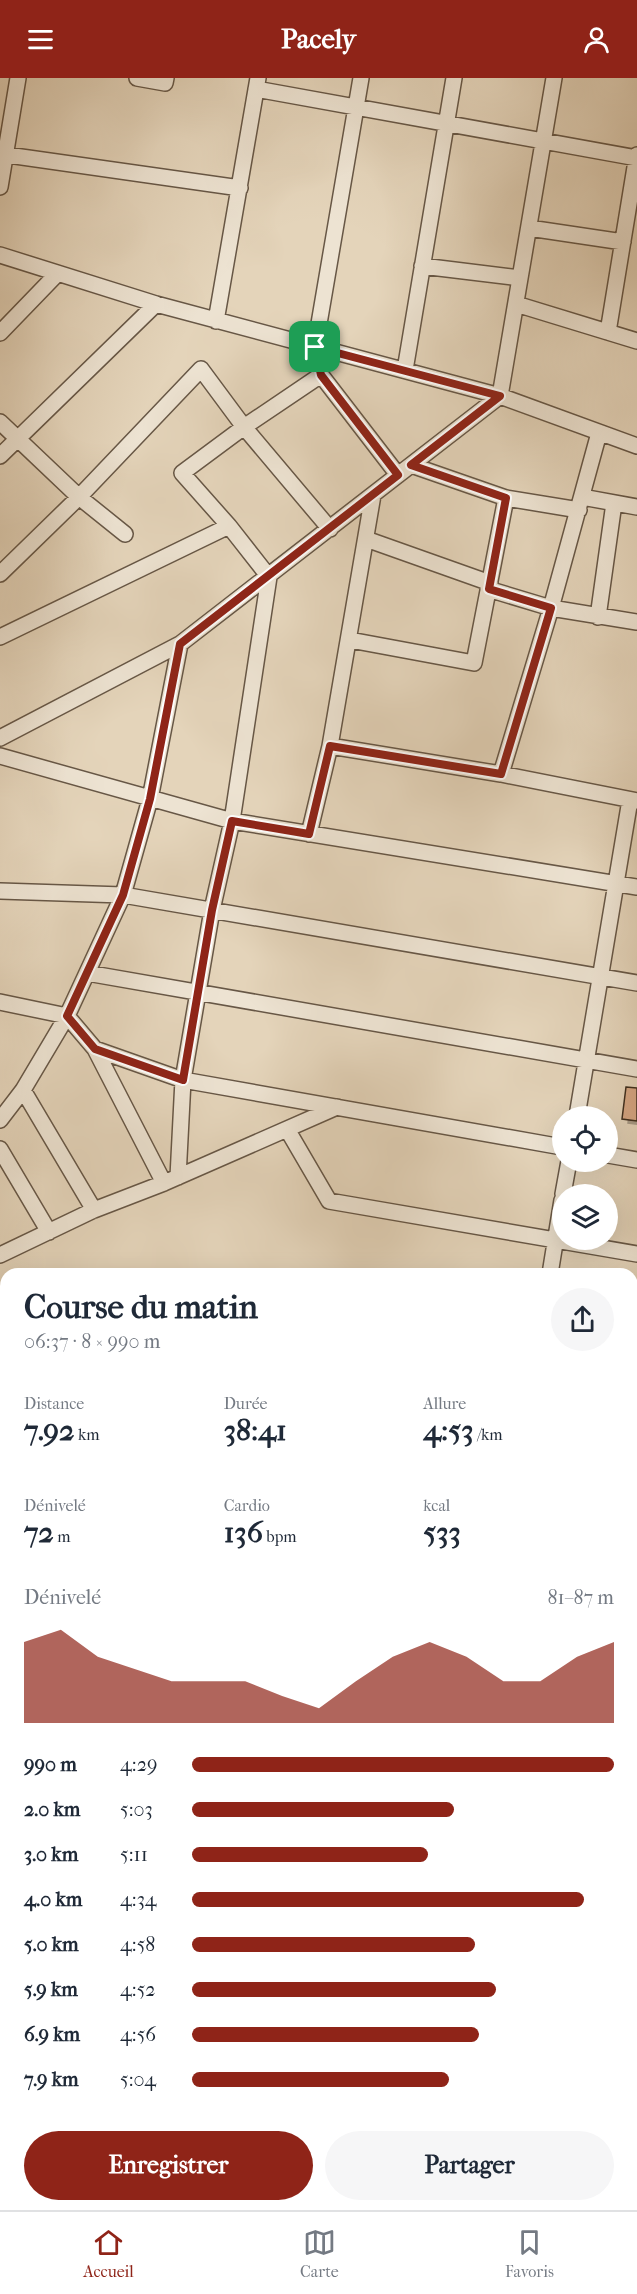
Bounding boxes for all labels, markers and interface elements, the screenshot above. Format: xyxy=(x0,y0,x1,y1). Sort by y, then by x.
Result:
icon: menu xyxy=(24,23,57,56)
text: Pacely xyxy=(281,23,356,55)
icon: person xyxy=(580,23,613,56)
pin xyxy=(289,321,340,372)
icon: arrive xyxy=(298,330,331,363)
map controls xyxy=(552,1106,618,1250)
button: locate xyxy=(552,1106,618,1172)
button: layers xyxy=(552,1184,618,1250)
text: Course du matin xyxy=(24,1288,258,1327)
button: share xyxy=(551,1288,614,1351)
text: 06:37 · 8 × 990 m xyxy=(24,1330,160,1353)
text: Distance xyxy=(24,1394,84,1413)
text: Durée xyxy=(224,1394,267,1413)
text: Allure xyxy=(423,1394,466,1413)
text: 7.92 xyxy=(24,1413,75,1448)
text: 38:41 xyxy=(224,1413,287,1448)
text: 4:53 xyxy=(423,1413,474,1448)
text: km xyxy=(75,1425,99,1444)
text: /km xyxy=(474,1425,502,1444)
text: Dénivelé xyxy=(24,1496,86,1515)
text: Cardio xyxy=(224,1496,270,1515)
text: kcal xyxy=(423,1496,450,1515)
text: 72 xyxy=(24,1515,54,1550)
text: 136 xyxy=(224,1515,263,1550)
text: 533 xyxy=(423,1515,461,1550)
text: m xyxy=(54,1527,71,1546)
text: bpm xyxy=(263,1527,297,1546)
text: Dénivelé xyxy=(24,1586,101,1609)
text: 81–87 m xyxy=(547,1586,614,1609)
text: 990 m xyxy=(24,1753,77,1776)
text: 4:29 xyxy=(120,1753,157,1776)
text: 2.0 km xyxy=(24,1798,80,1821)
text: 5:03 xyxy=(120,1798,153,1821)
text: 3.0 km xyxy=(24,1843,78,1866)
text: 5:11 xyxy=(120,1843,148,1866)
text: 4.0 km xyxy=(24,1888,82,1911)
text: 4:34 xyxy=(120,1888,157,1911)
text: 5.0 km xyxy=(24,1933,79,1956)
text: 4:58 xyxy=(120,1933,155,1956)
text: 5.9 km xyxy=(24,1978,78,2001)
text: 4:52 xyxy=(120,1978,156,2001)
text: 6.9 km xyxy=(24,2023,80,2046)
text: 4:56 xyxy=(120,2023,156,2046)
text: 7.9 km xyxy=(24,2068,79,2091)
text: 5:04 xyxy=(120,2068,156,2091)
button: Enregistrer xyxy=(24,2131,313,2200)
button: Partager xyxy=(325,2131,614,2200)
tab: Accueil xyxy=(83,2226,134,2281)
tab: Carte xyxy=(300,2226,339,2281)
tab: Favoris xyxy=(505,2226,554,2281)

